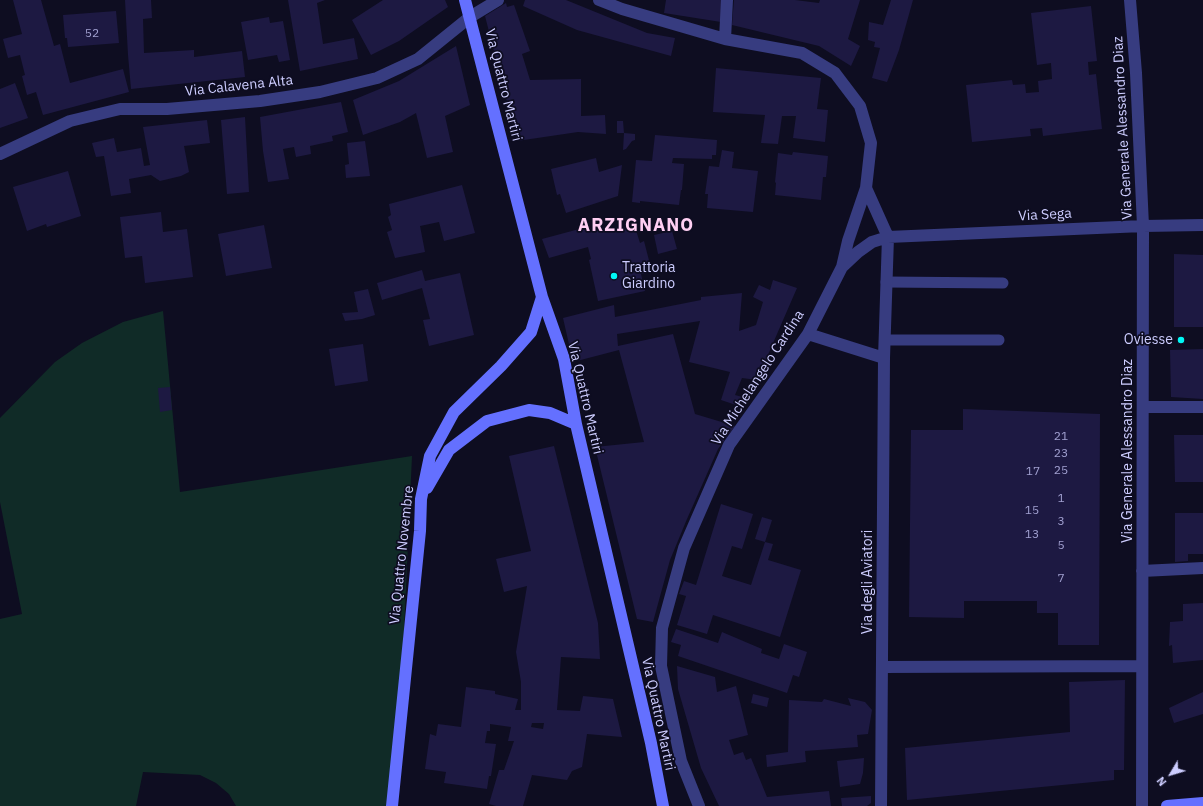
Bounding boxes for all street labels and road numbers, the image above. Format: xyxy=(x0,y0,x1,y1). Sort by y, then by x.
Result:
street label: Via Quattro Martiri xyxy=(481,27,525,143)
street label: Via Generale Alessandro Diaz xyxy=(1110,36,1136,220)
street label: Via Calavena Alta xyxy=(184,72,294,100)
street label: Via Sega xyxy=(1018,205,1072,225)
street label: Via Michelangelo Cardina xyxy=(708,307,808,449)
street label: Via Quattro Martiri xyxy=(564,340,606,456)
street label: Via Generale Alessandro Diaz xyxy=(1120,359,1136,543)
street label: Via Quattro Novembre xyxy=(386,485,418,625)
street label: Via degli Aviatori xyxy=(860,530,876,634)
street label: Via Quattro Martiri xyxy=(638,656,678,772)

